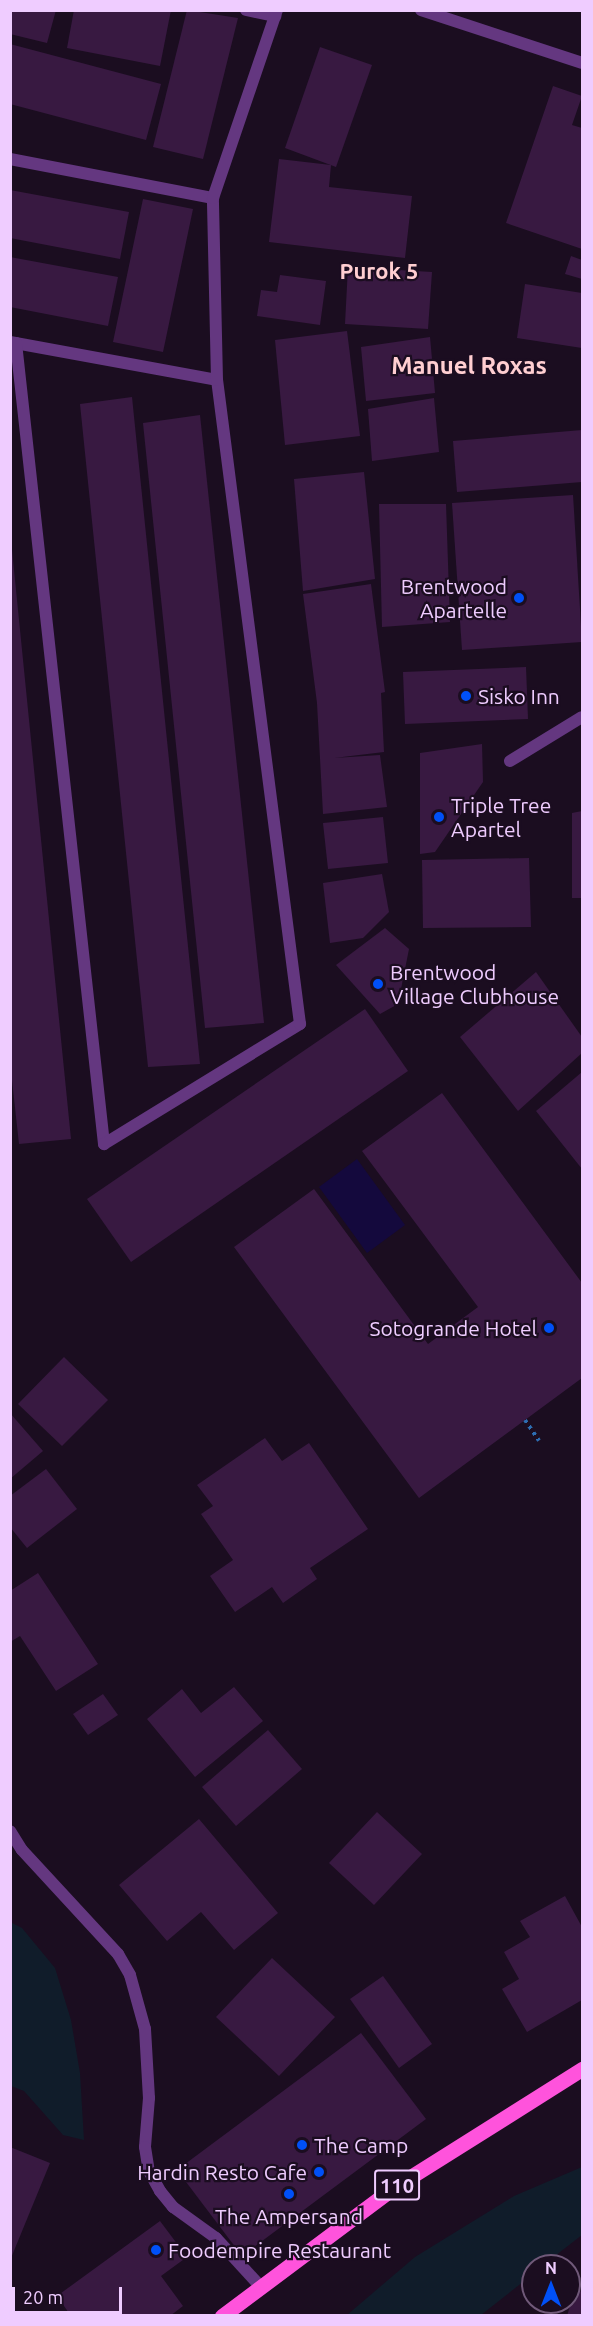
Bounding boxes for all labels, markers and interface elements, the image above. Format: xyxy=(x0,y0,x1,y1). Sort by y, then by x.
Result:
district label: Purok 5 xyxy=(340,258,418,284)
district label: Manuel Roxas xyxy=(391,352,547,380)
place label: Brentwood Apartelle xyxy=(401,573,507,623)
marker: Brentwood Apartelle xyxy=(512,591,526,605)
place label: Sisko Inn xyxy=(478,683,560,709)
marker: Sisko Inn xyxy=(459,689,473,703)
place label: Triple Tree Apartel xyxy=(451,792,551,842)
marker: Triple Tree Apartel xyxy=(432,810,446,824)
place label: Brentwood Village Clubhouse xyxy=(390,959,559,1009)
marker: Brentwood Village Clubhouse xyxy=(371,977,385,991)
place label: Sotogrande Hotel xyxy=(370,1315,537,1341)
marker: Sotogrande Hotel xyxy=(542,1321,556,1335)
place label: The Camp xyxy=(314,2132,408,2158)
marker: The Camp xyxy=(295,2138,309,2152)
place label: Hardin Resto Cafe xyxy=(137,2159,307,2185)
marker: Hardin Resto Cafe xyxy=(312,2165,326,2179)
road number: 110 xyxy=(373,2168,421,2202)
marker: The Ampersand xyxy=(282,2187,296,2201)
place label: The Ampersand xyxy=(215,2203,363,2229)
place label: Foodempire Restaurant xyxy=(168,2237,391,2263)
marker: Foodempire Restaurant xyxy=(149,2243,163,2257)
north arrow xyxy=(521,2254,581,2314)
text: N xyxy=(545,2259,557,2277)
scale bar xyxy=(15,2275,124,2313)
text: 20 m xyxy=(23,2287,63,2307)

